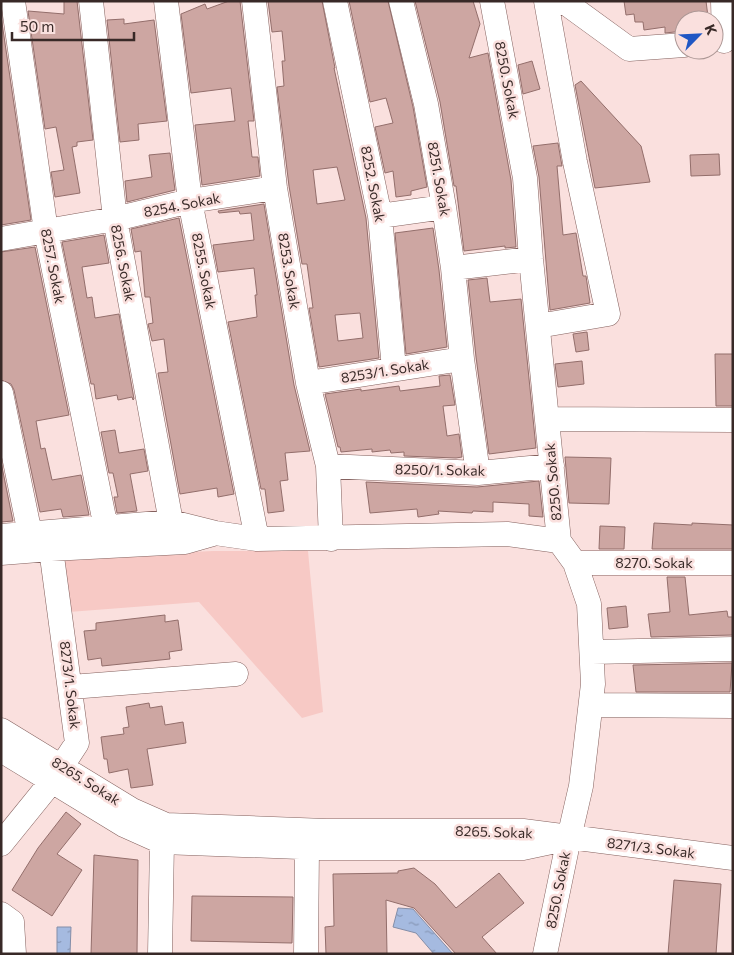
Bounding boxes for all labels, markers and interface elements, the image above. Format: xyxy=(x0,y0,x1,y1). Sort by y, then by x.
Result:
scale bar xyxy=(12,10,135,42)
north arrow xyxy=(674,10,724,60)
text: 50 m xyxy=(20,17,54,35)
text: K xyxy=(702,22,721,38)
street label: 8250. Sokak xyxy=(492,40,523,120)
street label: 8251. Sokak xyxy=(425,140,454,218)
street label: 8252. Sokak xyxy=(358,144,389,224)
street label: 8254. Sokak xyxy=(142,189,222,220)
street label: 8256. Sokak xyxy=(108,223,139,303)
street label: 8257. Sokak xyxy=(38,227,69,305)
street label: 8255. Sokak xyxy=(189,231,220,311)
street label: 8253. Sokak xyxy=(275,232,304,311)
street label: 8253/1. Sokak xyxy=(340,355,431,386)
street label: 8250. Sokak xyxy=(541,442,564,522)
street label: 8250/1. Sokak xyxy=(395,460,486,479)
street label: 8270. Sokak xyxy=(615,554,693,571)
street label: 8273/1. Sokak xyxy=(57,640,84,730)
street label: 8265. Sokak xyxy=(49,753,124,809)
street label: 8265. Sokak xyxy=(455,822,533,841)
street label: 8271/3. Sokak xyxy=(606,834,696,861)
street label: 8250. Sokak xyxy=(542,849,573,930)

